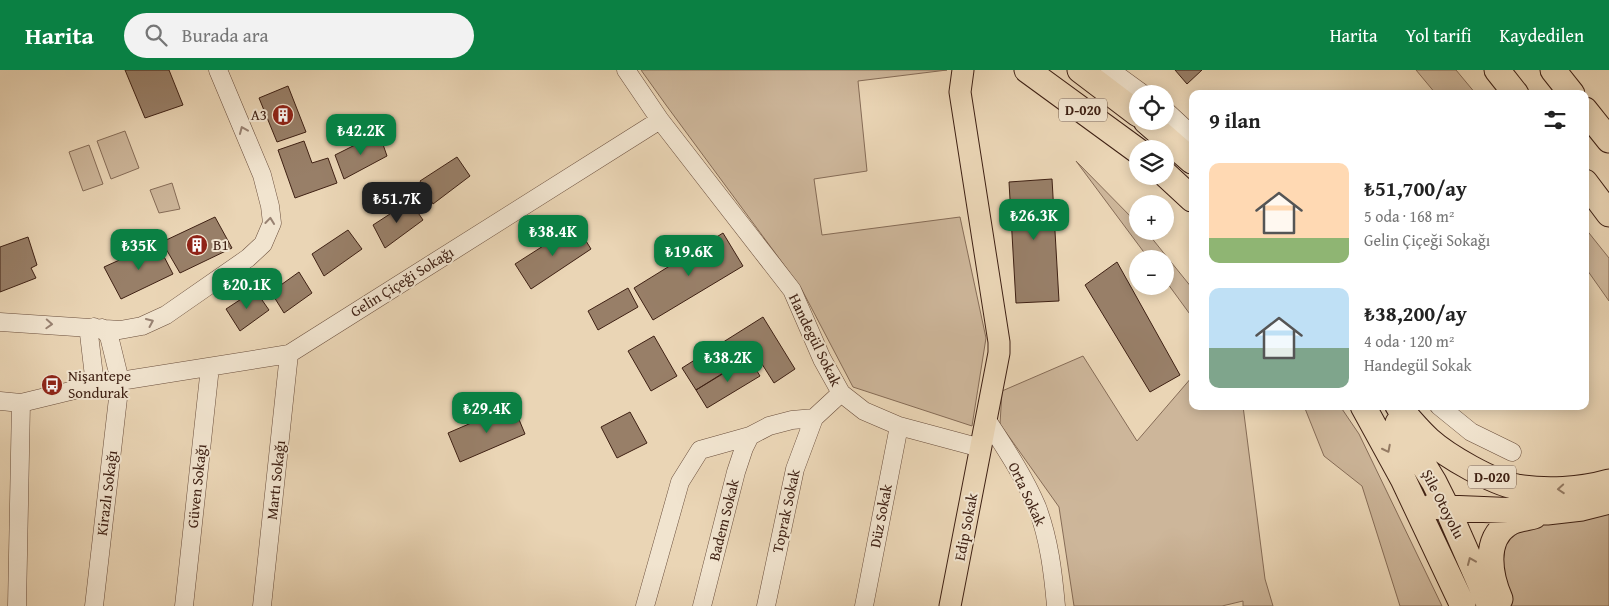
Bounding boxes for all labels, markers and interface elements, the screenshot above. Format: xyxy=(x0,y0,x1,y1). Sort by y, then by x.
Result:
search box xyxy=(124,13,474,58)
text: Harita xyxy=(25,18,94,53)
icon: search xyxy=(142,21,170,49)
text: Burada ara xyxy=(182,21,268,49)
text: Harita xyxy=(1330,22,1377,49)
text: Yol tarifi xyxy=(1405,22,1472,49)
text: Kaydedilen xyxy=(1500,22,1584,49)
map controls xyxy=(1129,85,1174,295)
button: locate xyxy=(1129,85,1174,130)
road number: D-020 xyxy=(1059,98,1107,122)
building icon: A3 xyxy=(271,103,295,127)
place label: A3 xyxy=(251,104,267,125)
text: 9 ilan xyxy=(1209,105,1261,136)
icon: filters xyxy=(1541,106,1569,134)
pin: ₺42.2K xyxy=(320,114,402,156)
text: ₺42.2K xyxy=(337,118,385,142)
one-way arrow xyxy=(239,126,250,135)
button: layers xyxy=(1129,140,1174,185)
text: ₺51,700/ay xyxy=(1364,173,1467,204)
pin: ₺51.7K xyxy=(356,182,438,224)
icon: home xyxy=(1249,183,1309,243)
text: ₺51.7K xyxy=(373,186,421,210)
button: + xyxy=(1129,195,1174,240)
pin: ₺26.3K xyxy=(993,198,1075,241)
text: ₺26.3K xyxy=(1010,203,1058,227)
text: 5 oda · 168 m² xyxy=(1364,204,1454,228)
pin: ₺38.4K xyxy=(512,214,594,257)
one-way arrow xyxy=(264,216,275,224)
text: ₺38.4K xyxy=(529,219,577,243)
pin: ₺35K xyxy=(109,228,169,271)
text: Gelin Çiçeği Sokağı xyxy=(1364,228,1490,252)
text: ₺35K xyxy=(122,233,156,257)
building icon: B1 xyxy=(185,233,209,257)
place label: B1 xyxy=(213,234,229,255)
pin: ₺19.6K xyxy=(648,234,730,277)
text: ₺19.6K xyxy=(665,239,713,263)
street label: Gelin Çiçeği Sokağı xyxy=(346,241,458,322)
button: − xyxy=(1129,250,1174,295)
pin: ₺20.1K xyxy=(206,268,288,310)
text: ₺20.1K xyxy=(223,272,271,296)
street label: Handegül Sokak xyxy=(784,290,847,390)
text: ₺38,200/ay xyxy=(1364,298,1467,329)
icon: home xyxy=(1249,308,1309,368)
one-way arrow xyxy=(145,318,154,329)
one-way arrow xyxy=(45,319,53,330)
text: 4 oda · 120 m² xyxy=(1364,329,1454,353)
pin: ₺38.2K xyxy=(687,340,769,383)
text: ₺38.2K xyxy=(704,345,752,369)
text: Handegül Sokak xyxy=(1364,353,1472,377)
place label: Nişantepe Sondurak xyxy=(68,365,131,403)
bus stop icon: Nişantepe Sondurak xyxy=(40,373,64,397)
pin: ₺29.4K xyxy=(446,392,528,434)
text: ₺29.4K xyxy=(463,396,511,420)
street label: Martı Sokağı xyxy=(261,439,290,521)
street label: Güven Sokağı xyxy=(182,443,211,529)
one-way arrow xyxy=(1381,444,1391,453)
street label: Kirazlı Sokağı xyxy=(91,449,122,537)
street label: Orta Sokak xyxy=(1004,458,1052,530)
street label: Şile Otoyolu xyxy=(1417,465,1470,543)
road number: D-020 xyxy=(1468,466,1516,488)
street label: Toprak Sokak xyxy=(766,467,805,555)
street label: Badem Sokak xyxy=(703,476,744,563)
street label: Düz Sokak xyxy=(864,482,897,550)
one-way arrow xyxy=(1557,483,1565,494)
street label: Edip Sokak xyxy=(949,491,982,563)
one-way arrow xyxy=(1466,557,1477,566)

